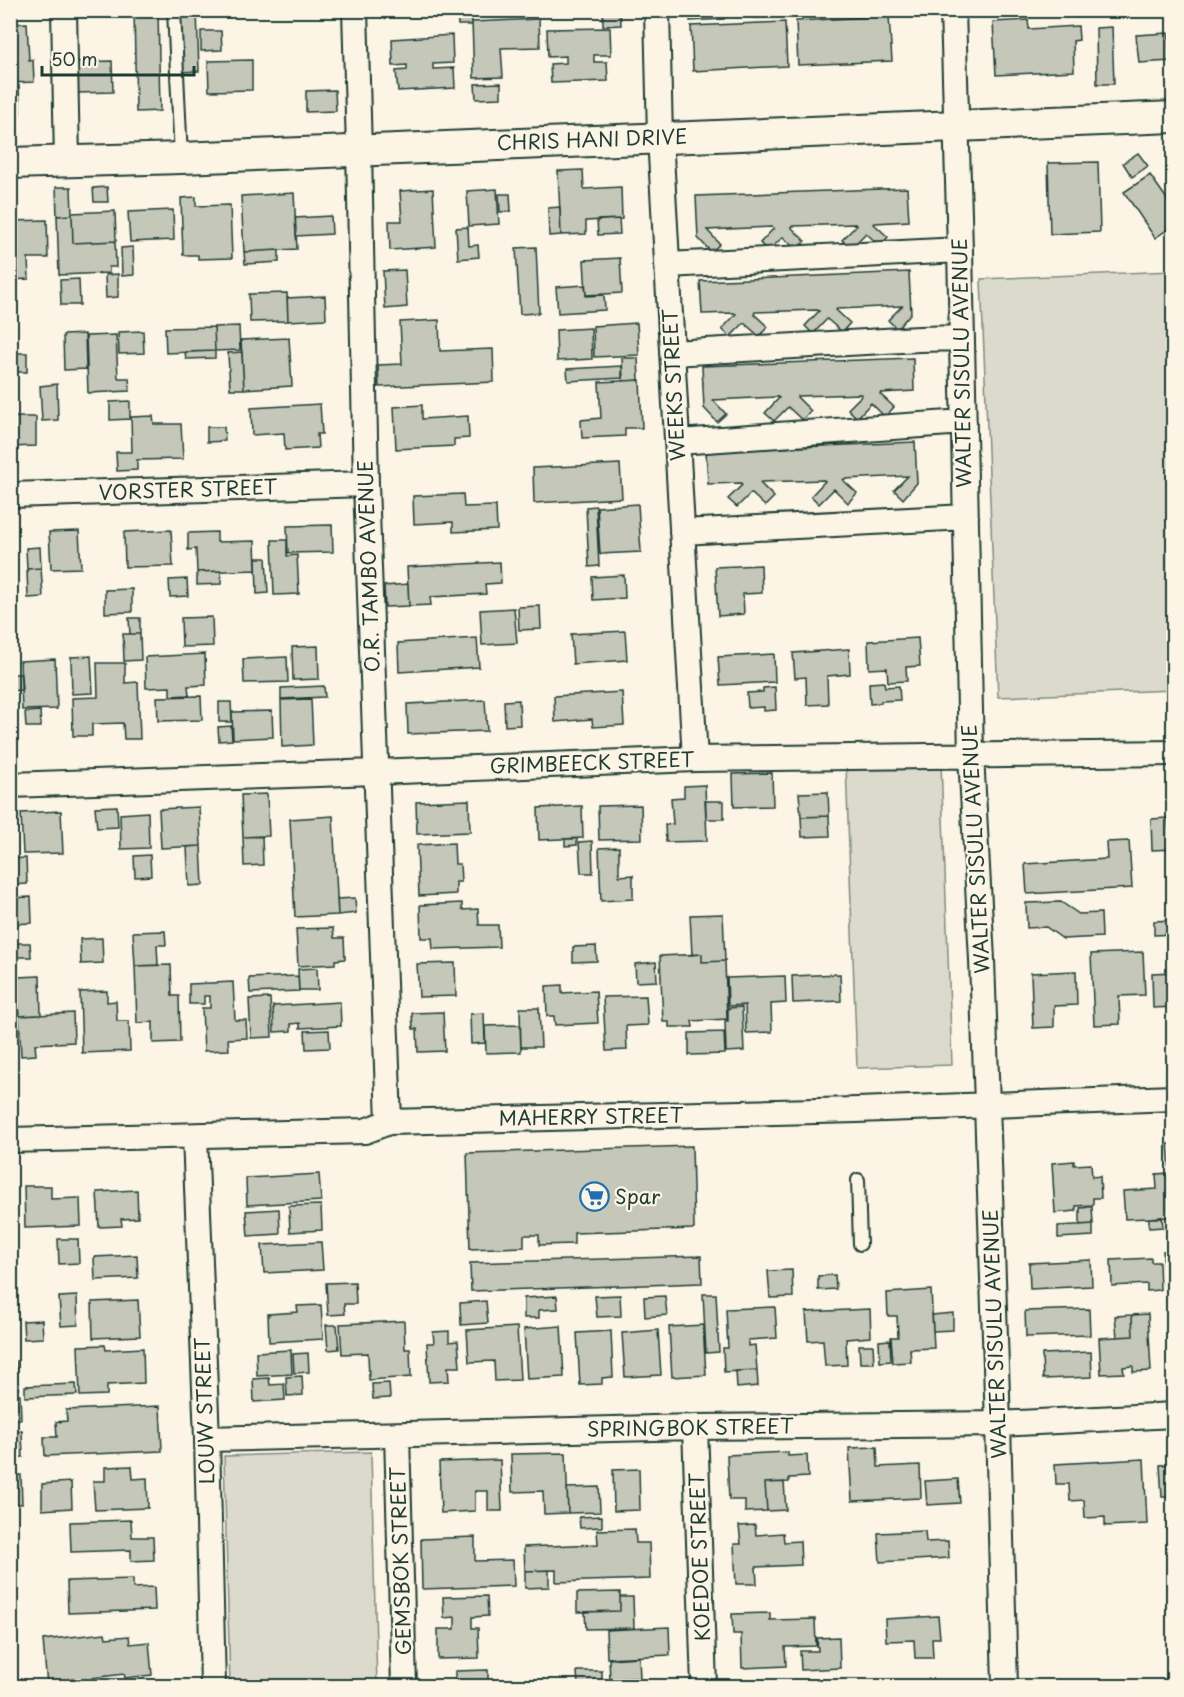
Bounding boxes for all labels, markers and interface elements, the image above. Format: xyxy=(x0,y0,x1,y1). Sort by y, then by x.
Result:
scale bar xyxy=(42,39,194,77)
text: 50 m xyxy=(51,45,98,72)
street label: CHRIS HANI DRIVE xyxy=(496,121,688,157)
street label: WALTER SISULU AVENUE xyxy=(944,238,978,488)
street label: WEEKS STREET xyxy=(654,308,692,462)
street label: O.R. TAMBO AVENUE xyxy=(349,459,387,673)
street label: VORSTER STREET xyxy=(98,471,278,507)
street label: WALTER SISULU AVENUE xyxy=(953,724,997,975)
street label: GRIMBEECK STREET xyxy=(489,743,695,781)
street label: MAHERRY STREET xyxy=(498,1099,684,1133)
supermarket icon: Spar xyxy=(578,1181,610,1213)
place label: Spar xyxy=(615,1181,661,1211)
street label: WALTER SISULU AVENUE xyxy=(975,1209,1013,1459)
street label: LOUW STREET xyxy=(186,1336,222,1485)
street label: SPRINGBOK STREET xyxy=(586,1410,794,1444)
street label: GEMSBOK STREET xyxy=(382,1466,418,1656)
street label: KOEDOE STREET xyxy=(681,1472,717,1642)

